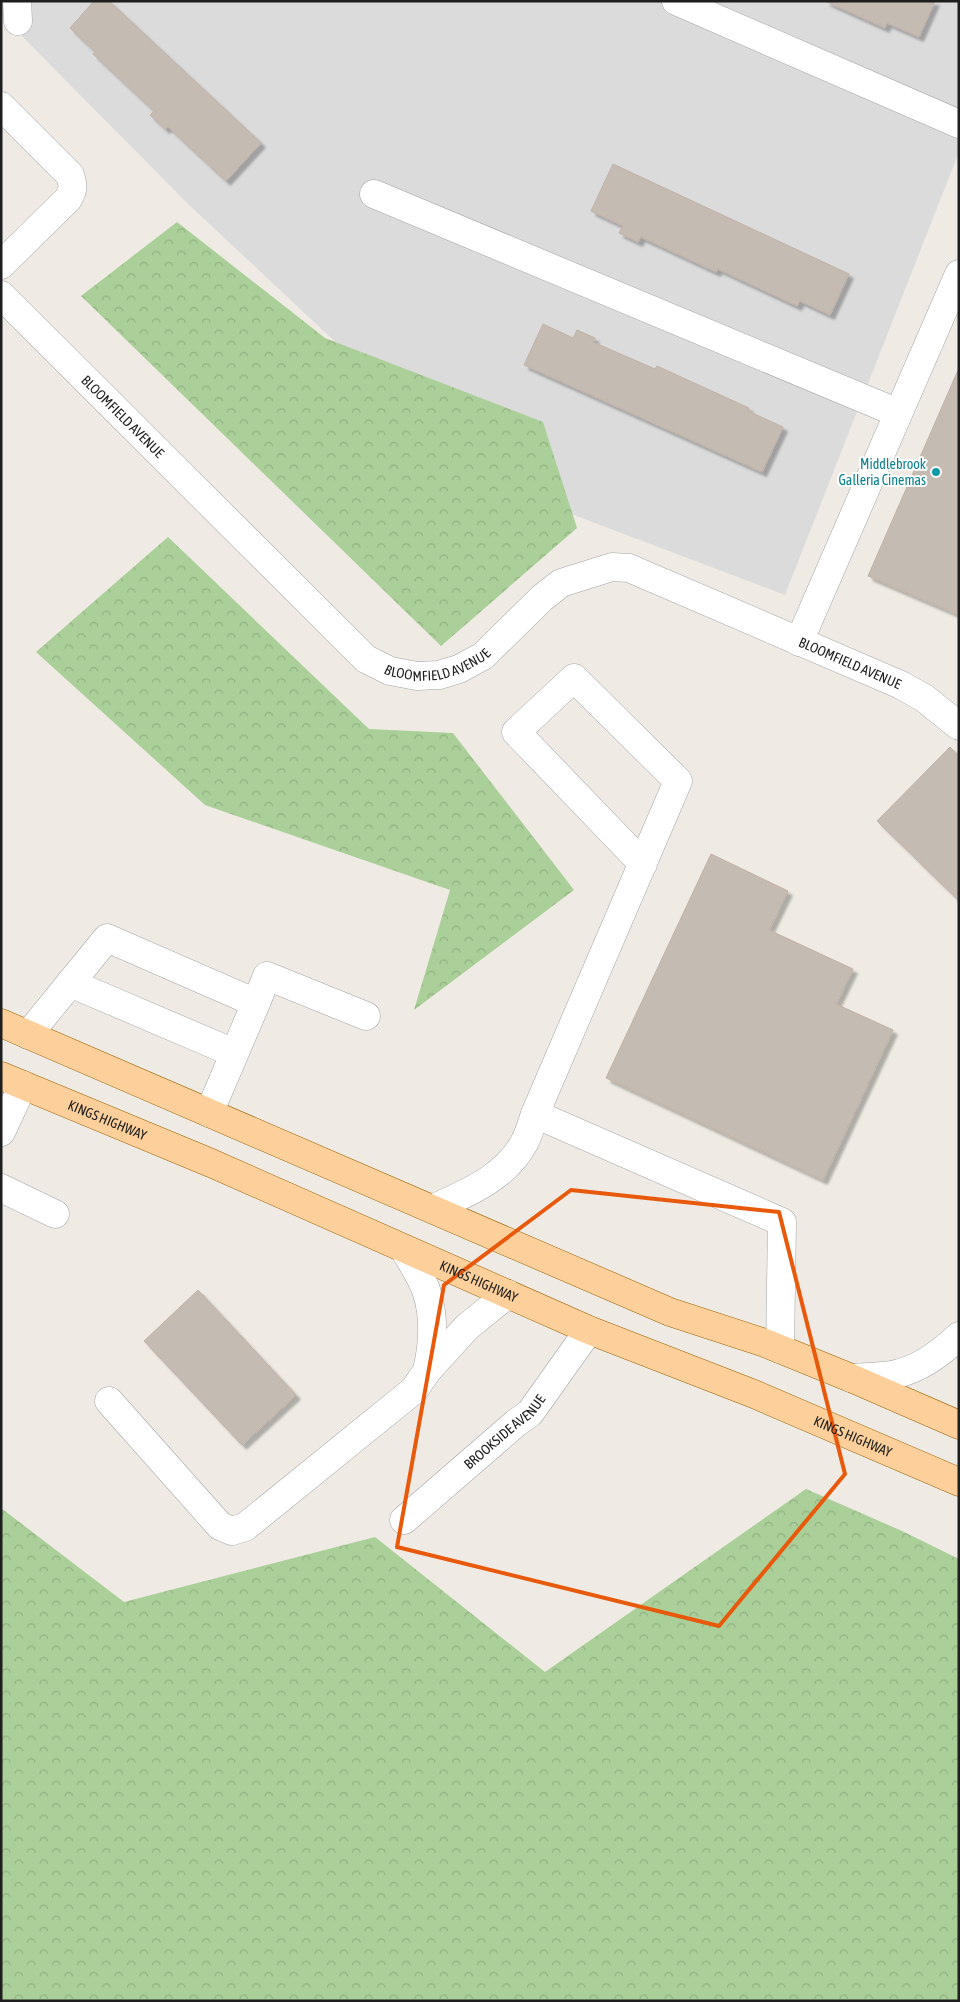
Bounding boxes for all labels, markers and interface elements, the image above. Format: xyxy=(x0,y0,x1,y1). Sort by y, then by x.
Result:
street label: BLOOMFIELD AVENUE xyxy=(78,372,167,461)
place label: Middlebrook Galleria Cinemas xyxy=(838,456,926,488)
marker: Middlebrook Galleria Cinemas xyxy=(930,466,942,478)
street label: BLOOMFIELD AVENUE xyxy=(796,634,904,692)
street label: BLOOMFIELD AVENUE xyxy=(382,645,494,684)
street label: KINGS HIGHWAY xyxy=(66,1097,150,1144)
street label: KINGS HIGHWAY xyxy=(437,1257,521,1306)
street label: BROOKSIDE AVENUE xyxy=(461,1392,548,1472)
street label: KINGS HIGHWAY xyxy=(811,1413,895,1461)

